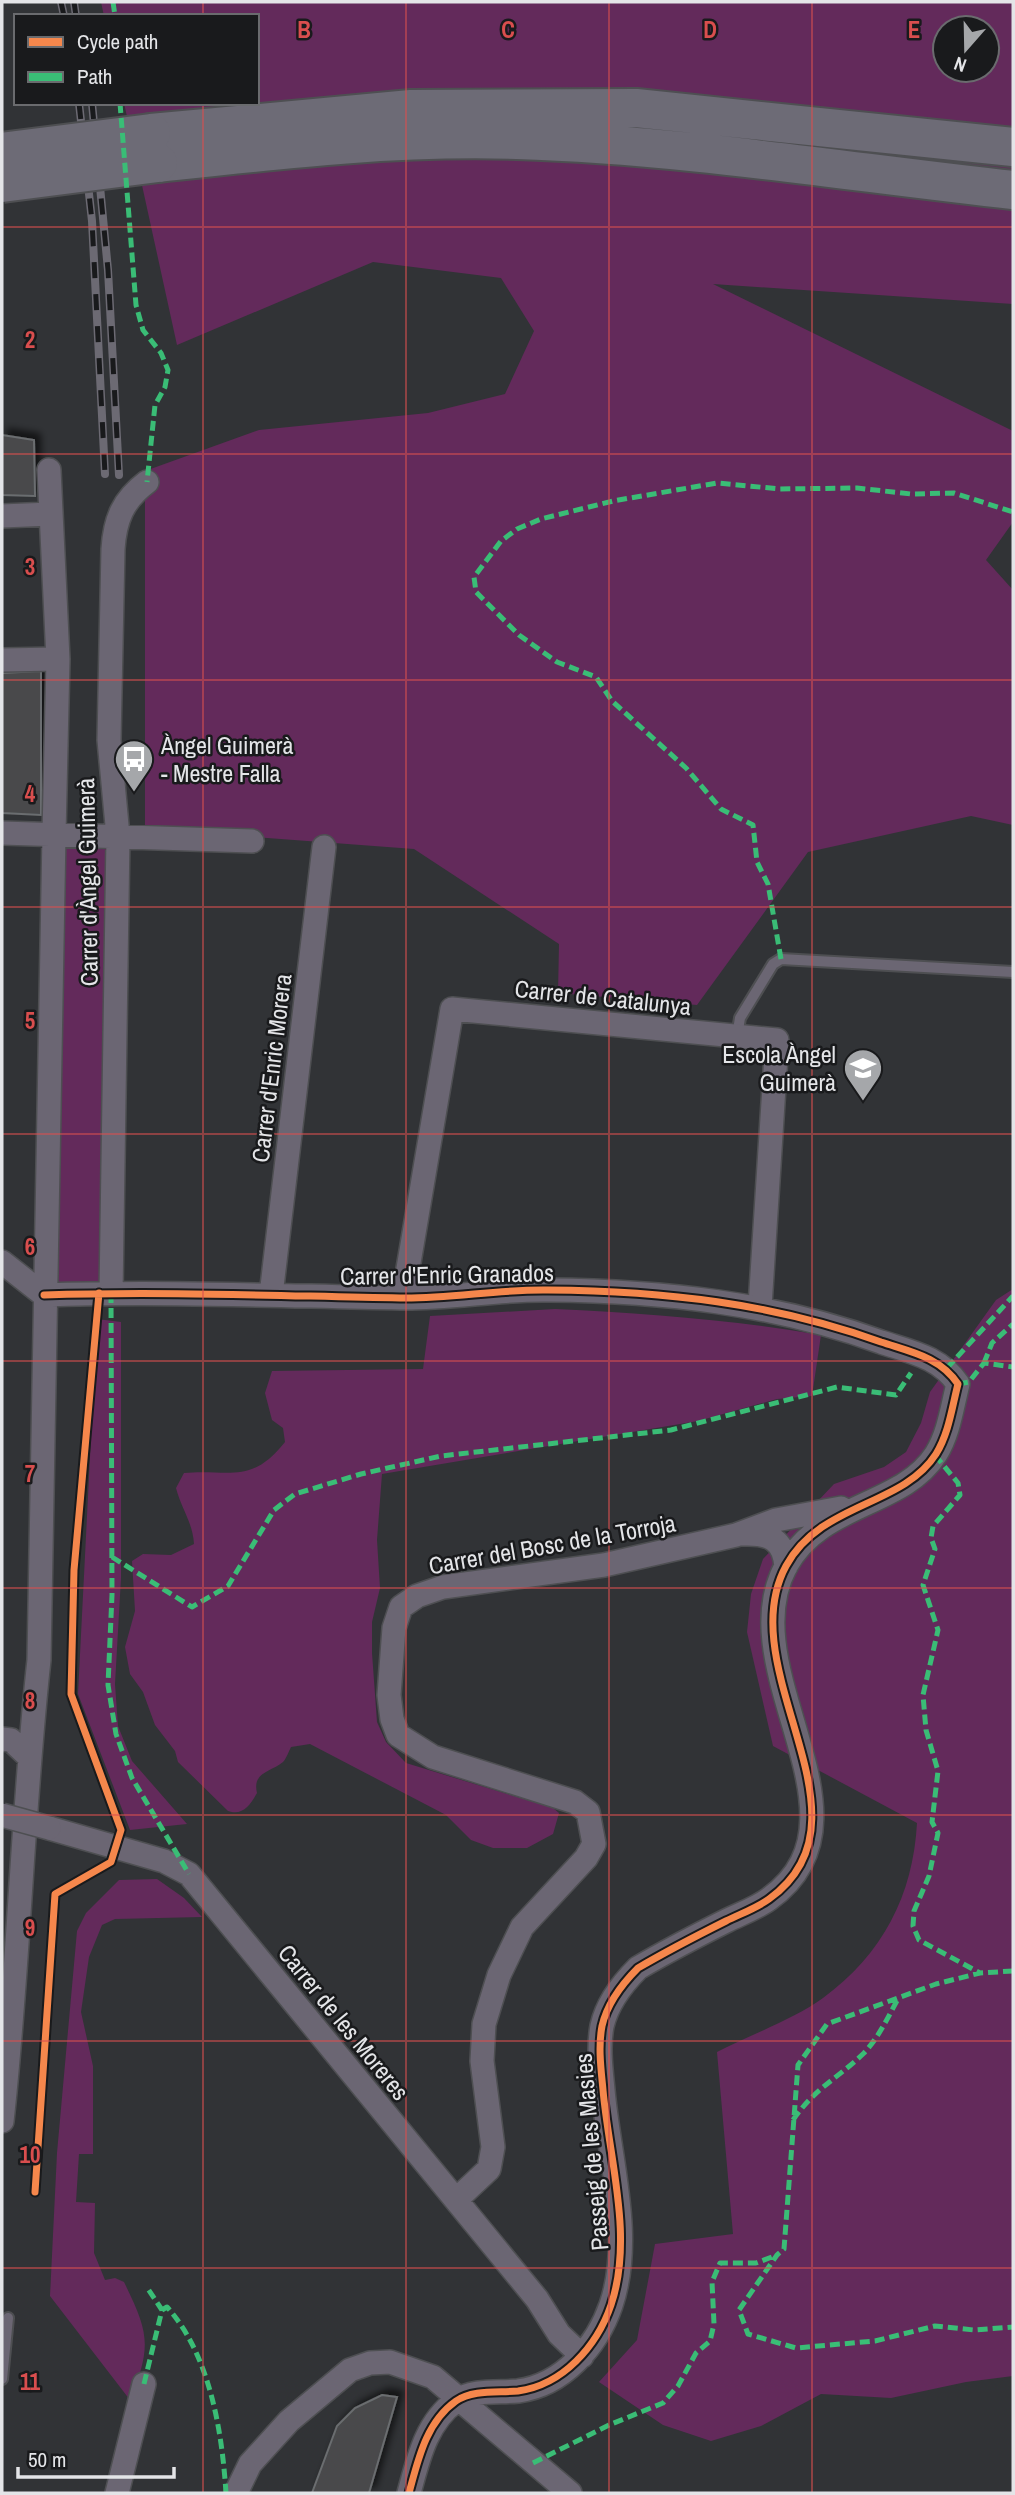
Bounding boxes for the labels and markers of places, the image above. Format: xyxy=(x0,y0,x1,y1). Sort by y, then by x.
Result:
place label: Àngel Guimerà - Mestre Falla xyxy=(160,729,293,789)
bus stop icon: Àngel Guimerà - Mestre Falla xyxy=(113,738,155,793)
place label: Escola Àngel Guimerà xyxy=(722,1038,836,1098)
school or university icon: Escola Àngel Guimerà xyxy=(842,1047,884,1102)

